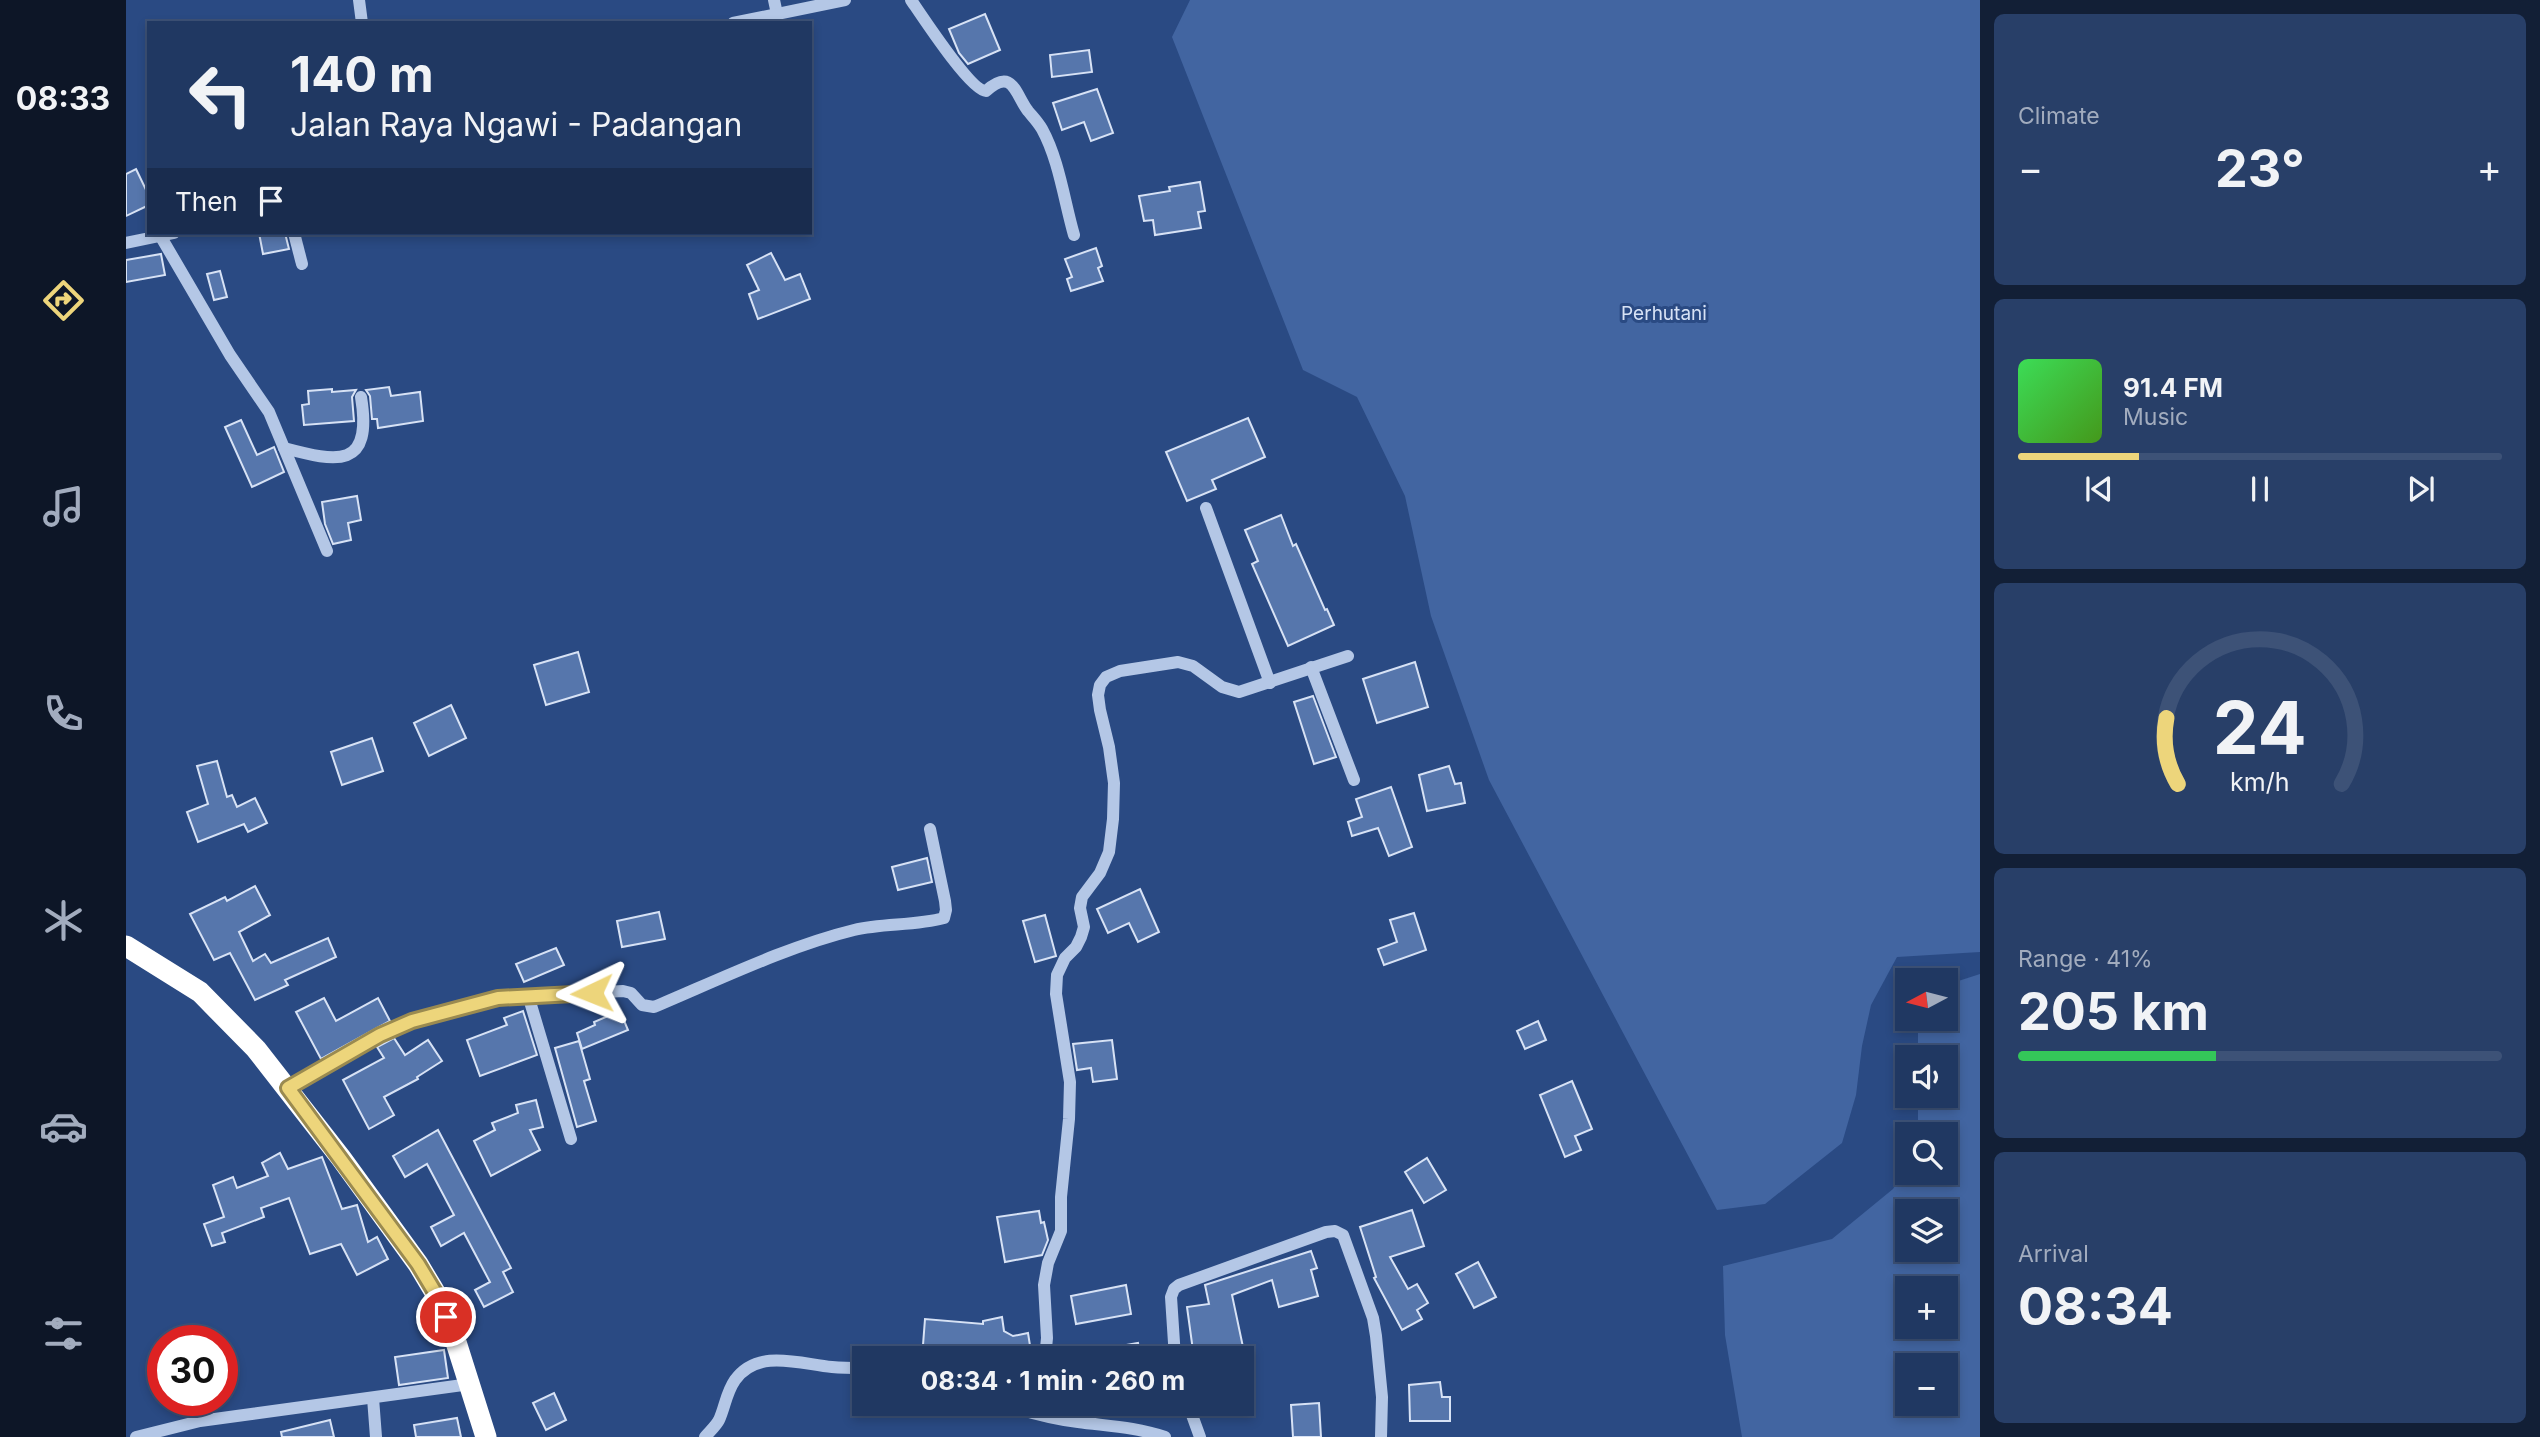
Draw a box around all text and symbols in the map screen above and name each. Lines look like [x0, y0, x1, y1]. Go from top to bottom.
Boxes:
text: 140 m [290, 45, 434, 104]
icon: left [175, 49, 266, 140]
text: 08:33 [16, 79, 110, 118]
text: Climate [2018, 102, 2100, 130]
text: Jalan Raya Ngawi - Padangan [290, 105, 742, 144]
text: 23° [2215, 137, 2305, 200]
text: − [2018, 145, 2043, 191]
text: + [2477, 145, 2502, 191]
icon: arrive [252, 182, 290, 220]
text: Then [175, 186, 238, 217]
icon: directions [39, 276, 88, 325]
park label: Perhutani [1621, 302, 1707, 325]
text: 91.4 FM [2123, 372, 2223, 403]
text: Music [2123, 403, 2188, 431]
icon: previous [2080, 470, 2118, 508]
icon: pause [2241, 470, 2279, 508]
icon: next [2402, 470, 2440, 508]
icon: music [39, 482, 88, 531]
text: 24 [2213, 684, 2307, 773]
icon: phone [39, 689, 88, 738]
text: km/h [2230, 767, 2290, 797]
icon: climate [39, 896, 88, 945]
text: Range · 41% [2018, 945, 2153, 973]
position arrow [555, 956, 629, 1030]
north arrow [1895, 968, 1958, 1031]
map controls [1895, 968, 1958, 1416]
text: 205 km [2018, 980, 2209, 1043]
button: sound [1895, 1045, 1958, 1108]
icon: car [39, 1102, 88, 1151]
button: search [1895, 1122, 1958, 1185]
button: layers [1895, 1199, 1958, 1262]
text: Arrival [2018, 1240, 2089, 1268]
text: 08:34 [2018, 1275, 2173, 1338]
button: + [1895, 1276, 1958, 1339]
pin [416, 1287, 476, 1347]
icon: arrive [427, 1298, 465, 1336]
icon: filters [39, 1309, 88, 1358]
speed limit sign: 30 [147, 1325, 238, 1416]
button: − [1895, 1353, 1958, 1416]
text: 08:34 · 1 min · 260 m [921, 1365, 1185, 1396]

